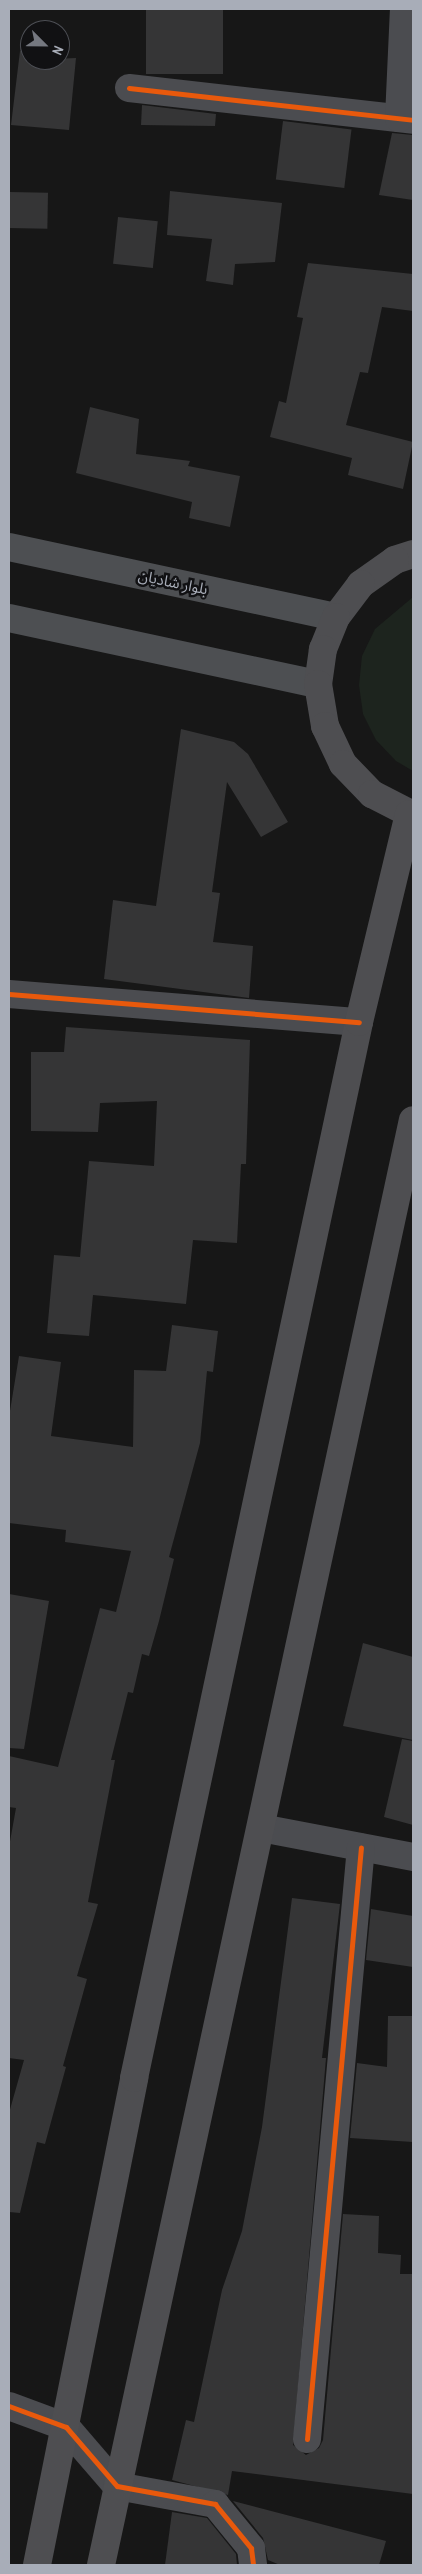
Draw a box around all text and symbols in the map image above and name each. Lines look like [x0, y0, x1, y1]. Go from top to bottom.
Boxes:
north arrow [20, 20, 70, 70]
text: N [48, 43, 68, 58]
street label: بلوار شادیان [137, 566, 209, 598]

